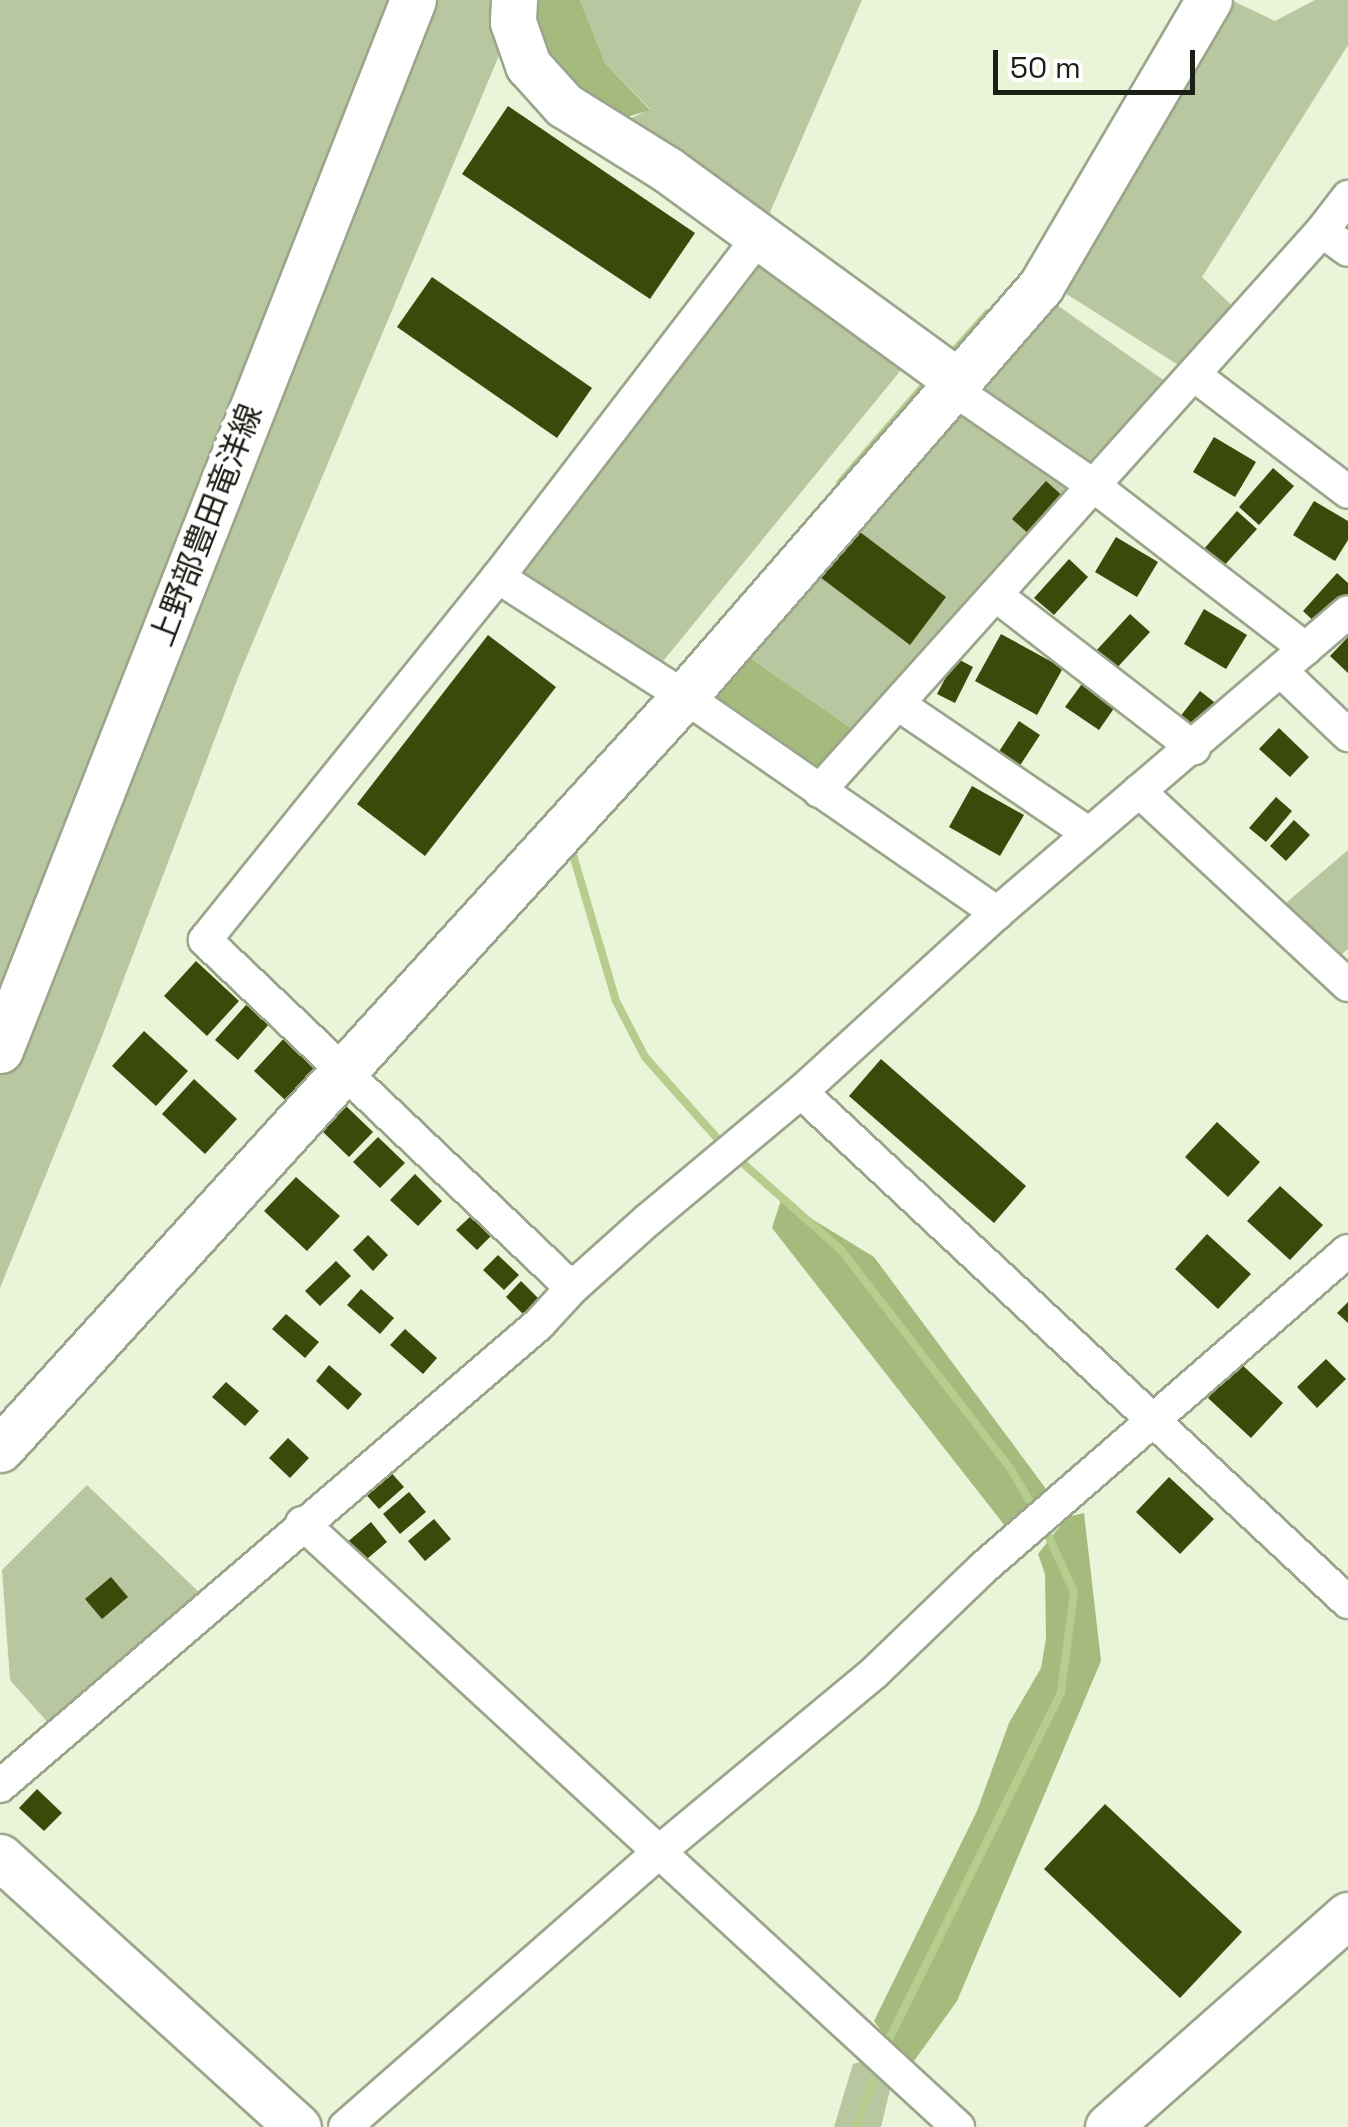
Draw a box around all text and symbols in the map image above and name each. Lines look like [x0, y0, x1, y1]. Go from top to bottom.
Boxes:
scale bar [998, 30, 1200, 92]
text: 50 m [1010, 48, 1081, 87]
street label: 上野部豊田竜洋線 [142, 399, 270, 651]

